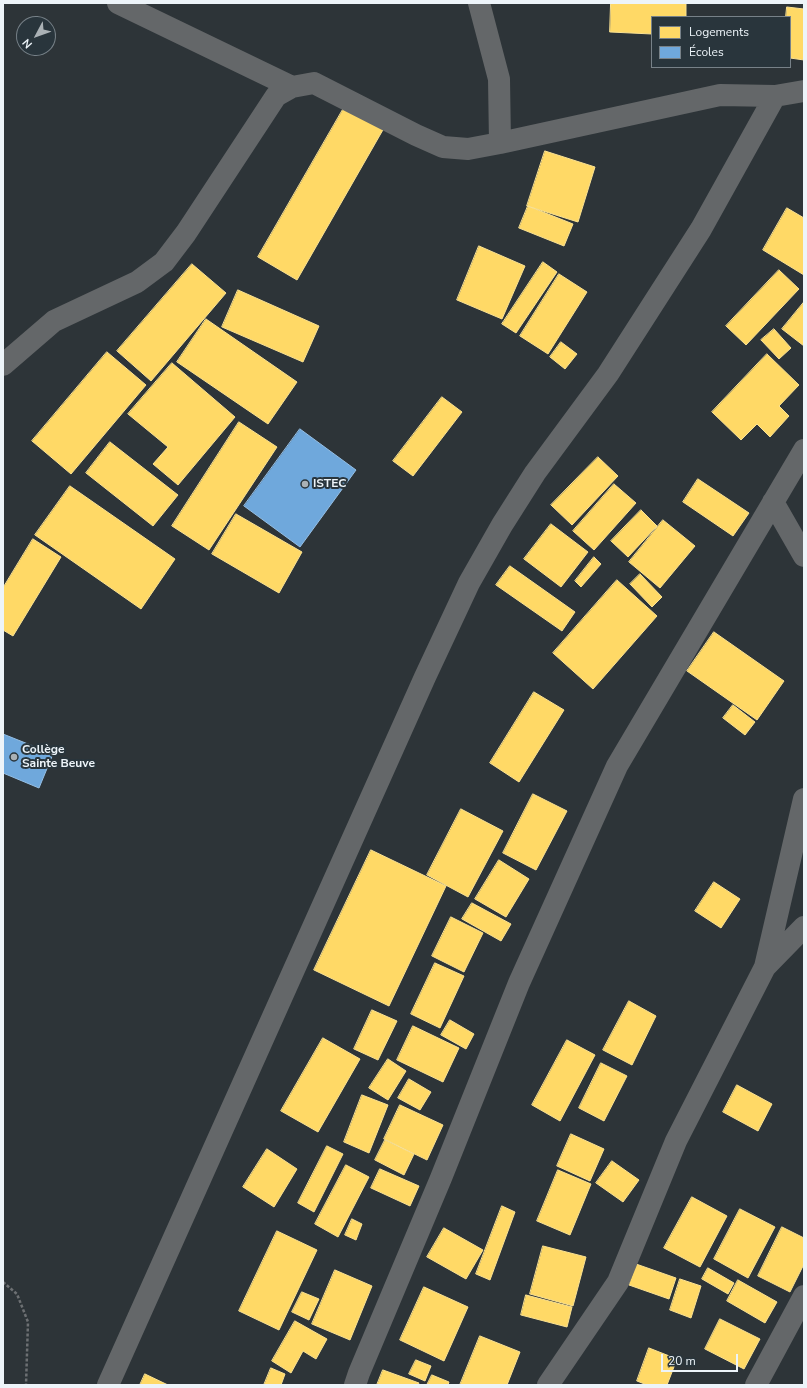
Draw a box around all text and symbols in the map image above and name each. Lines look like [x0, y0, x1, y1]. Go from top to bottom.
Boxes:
north arrow [16, 16, 56, 56]
legend [651, 16, 791, 68]
text: Logements [689, 24, 749, 40]
text: N [19, 36, 36, 52]
text: Écoles [689, 44, 724, 60]
place label: ISTEC [313, 477, 347, 491]
marker: ISTEC [300, 479, 310, 489]
place label: Collège Sainte Beuve [22, 743, 95, 771]
marker: Collège Sainte Beuve [9, 752, 19, 762]
scale bar [663, 1346, 740, 1372]
text: 20 m [668, 1353, 696, 1369]

